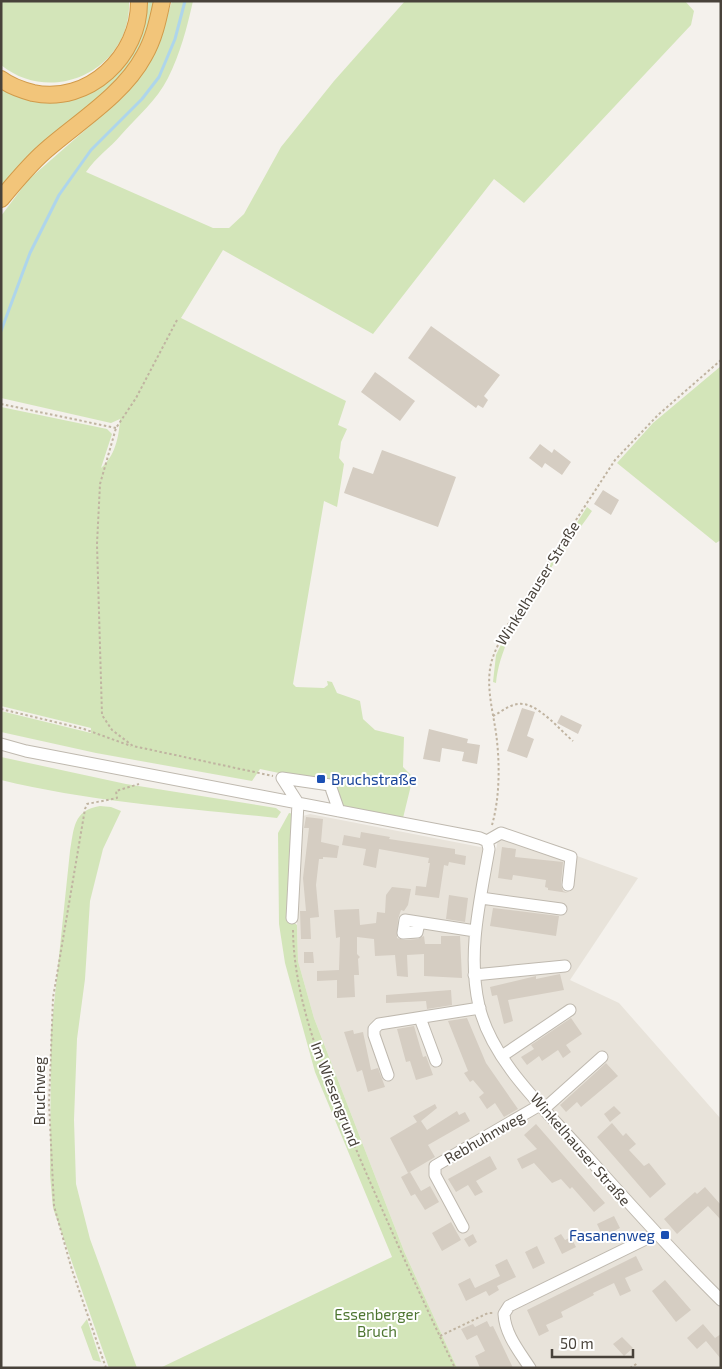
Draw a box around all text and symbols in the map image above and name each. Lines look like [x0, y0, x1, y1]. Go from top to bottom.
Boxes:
street label: Winkelhauser Straße [491, 517, 583, 649]
place label: Bruchstraße [331, 770, 417, 788]
marker: Bruchstraße [315, 773, 327, 785]
street label: Im Wiesengrund [308, 1039, 364, 1149]
street label: Bruchweg [30, 1056, 48, 1125]
street label: Winkelhauser Straße [527, 1089, 635, 1209]
street label: Rebhuhnweg [441, 1107, 528, 1167]
place label: Fasanenweg [569, 1226, 656, 1244]
marker: Fasanenweg [659, 1229, 671, 1241]
park label: Essenberger Bruch [334, 1305, 420, 1340]
scale bar [552, 1326, 633, 1358]
text: 50 m [560, 1334, 594, 1352]

